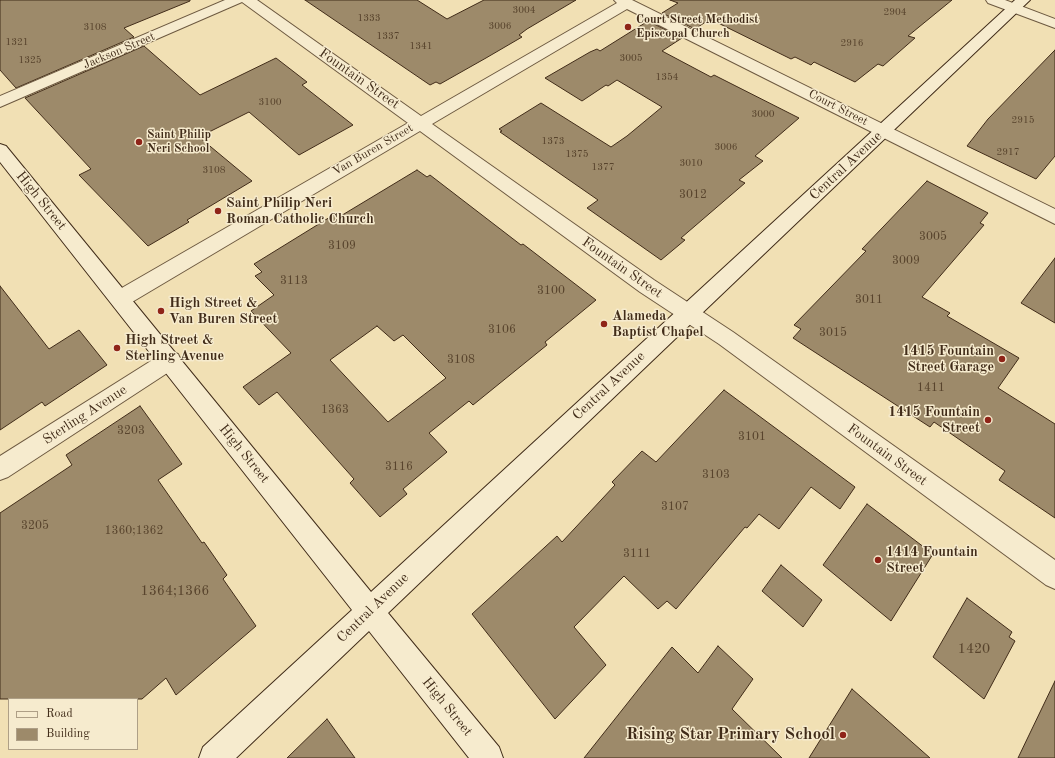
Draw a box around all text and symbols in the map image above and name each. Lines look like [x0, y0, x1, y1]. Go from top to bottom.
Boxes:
house number: 3004 [512, 4, 536, 16]
house number: 2904 [883, 6, 907, 18]
house number: 1333 [357, 12, 381, 24]
place label: Court Street Methodist Episcopal Church [636, 13, 759, 41]
house number: 3006 [488, 20, 512, 32]
house number: 3108 [83, 21, 107, 33]
marker: Court Street Methodist Episcopal Church [623, 22, 633, 32]
street label: Jackson Street [81, 29, 157, 73]
house number: 1337 [376, 30, 400, 42]
house number: 1321 [5, 36, 29, 48]
house number: 2916 [840, 37, 864, 49]
house number: 1341 [409, 40, 433, 52]
street label: Fountain Street [315, 45, 403, 113]
house number: 3005 [619, 52, 643, 64]
house number: 1325 [18, 54, 42, 66]
house number: 1354 [655, 71, 679, 83]
street label: Court Street [806, 87, 870, 129]
house number: 3100 [258, 96, 282, 108]
house number: 3000 [751, 108, 775, 120]
house number: 2915 [1011, 114, 1035, 126]
street label: Van Buren Street [330, 121, 416, 179]
place label: Saint Philip Neri School [147, 128, 211, 156]
street label: Central Avenue [806, 128, 886, 204]
house number: 1373 [541, 135, 565, 147]
marker: Saint Philip Neri School [134, 137, 144, 147]
house number: 3006 [714, 141, 738, 153]
house number: 2917 [996, 146, 1020, 158]
house number: 1375 [565, 148, 589, 160]
house number: 3010 [679, 157, 703, 169]
house number: 1377 [591, 161, 615, 173]
house number: 3108 [202, 164, 226, 176]
street label: High Street [12, 168, 70, 234]
house number: 3012 [679, 188, 707, 202]
place label: Saint Philip Neri Roman Catholic Church [226, 195, 374, 228]
marker: Saint Philip Neri Roman Catholic Church [213, 206, 223, 216]
house number: 3005 [919, 230, 947, 244]
street label: Fountain Street [578, 234, 666, 302]
house number: 3109 [328, 239, 356, 253]
house number: 3009 [892, 254, 920, 268]
house number: 3113 [280, 274, 308, 288]
house number: 3100 [537, 284, 565, 298]
house number: 3011 [855, 293, 883, 307]
place label: High Street & Van Buren Street [169, 295, 277, 328]
marker: High Street & Van Buren Street [156, 306, 166, 316]
place label: Alameda Baptist Chapel [612, 308, 704, 340]
marker: Alameda Baptist Chapel [599, 319, 609, 329]
house number: 3106 [488, 323, 516, 337]
house number: 3015 [819, 326, 847, 340]
place label: High Street & Sterling Avenue [125, 332, 224, 364]
marker: High Street & Sterling Avenue [112, 343, 122, 353]
place label: 1415 Fountain Street Garage [902, 343, 994, 376]
street label: Central Avenue [569, 348, 649, 424]
house number: 3108 [447, 353, 475, 367]
marker: 1415 Fountain Street Garage [997, 354, 1007, 364]
house number: 1411 [917, 381, 945, 395]
street label: Sterling Avenue [40, 382, 130, 448]
house number: 1363 [321, 403, 349, 417]
place label: 1415 Fountain Street [888, 404, 980, 436]
marker: 1415 Fountain Street [983, 415, 993, 425]
street label: Fountain Street [844, 420, 930, 490]
street label: High Street [215, 421, 273, 487]
house number: 3203 [117, 424, 145, 438]
house number: 3101 [738, 430, 766, 444]
house number: 3116 [385, 460, 413, 474]
house number: 3103 [702, 468, 730, 482]
house number: 3107 [661, 500, 689, 514]
house number: 3205 [21, 519, 49, 533]
house number: 1360;1362 [104, 524, 164, 538]
place label: 1414 Fountain Street [886, 544, 978, 576]
house number: 3111 [623, 547, 651, 561]
marker: 1414 Fountain Street [873, 555, 883, 565]
street label: Central Avenue [334, 570, 412, 646]
house number: 1364;1366 [141, 583, 209, 599]
house number: 1420 [958, 641, 990, 657]
street label: High Street [418, 674, 476, 740]
legend [8, 698, 138, 750]
text: Road [46, 708, 73, 720]
place label: Rising Star Primary School [626, 725, 835, 745]
text: Building [46, 728, 90, 740]
marker: Rising Star Primary School [838, 730, 848, 740]

